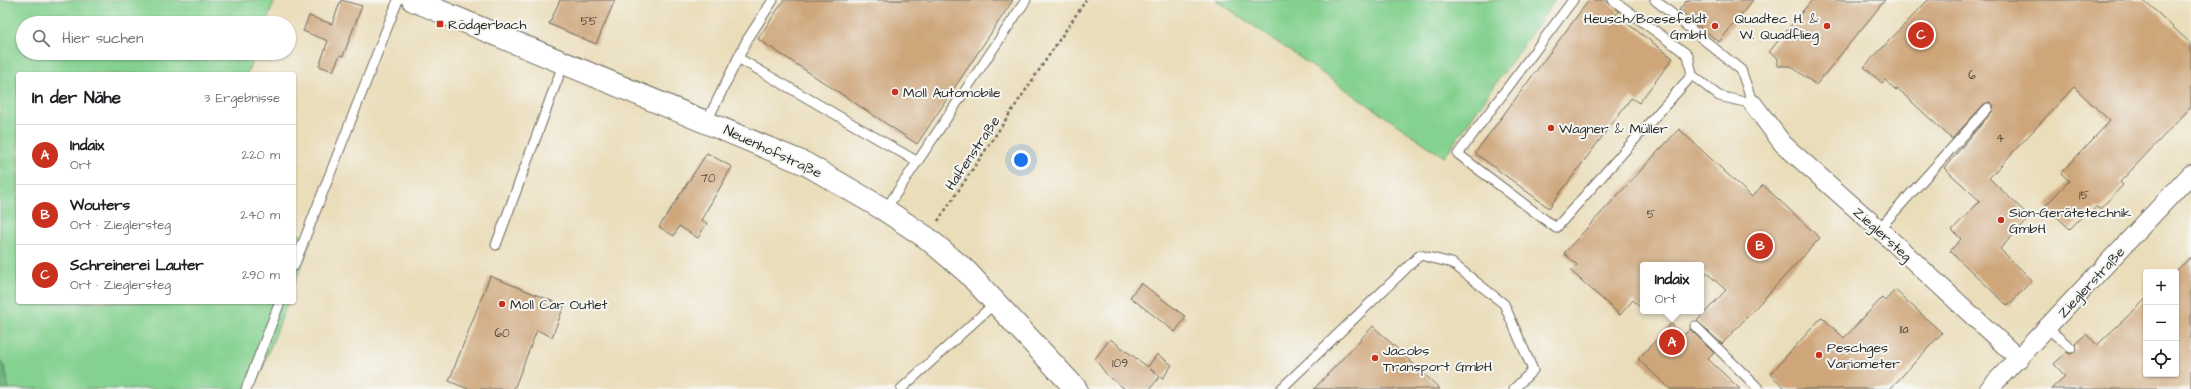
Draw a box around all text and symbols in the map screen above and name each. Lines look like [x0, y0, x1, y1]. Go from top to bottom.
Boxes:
place label: Heusch/Boesefeldt GmbH [1584, 9, 1708, 45]
place label: Quadtec H. & W. Quadflieg [1734, 9, 1820, 45]
house number: 55 [581, 13, 598, 30]
place label: Rödgerbach [448, 15, 526, 35]
search box [16, 16, 296, 60]
marker: Rödgerbach [435, 19, 445, 29]
pin: C [1908, 20, 1934, 50]
marker: Heusch/Boesefeldt GmbH [1710, 21, 1720, 31]
marker: Quadtec H. & W. Quadflieg [1822, 21, 1832, 31]
icon: search [30, 27, 52, 49]
text: Hier suchen [62, 28, 143, 49]
house number: 6 [1968, 67, 1976, 84]
place label: Moll Automobile [903, 83, 1001, 103]
text: In der Nähe [32, 86, 121, 110]
marker: Moll Automobile [890, 87, 900, 97]
text: 3 Ergebnisse [204, 89, 280, 107]
street label: Halfenstraße [941, 112, 1005, 195]
place label: Wagner & Müller [1559, 119, 1668, 139]
street label: Neuenhofstraße [720, 120, 825, 184]
marker: Wagner & Müller [1546, 123, 1556, 133]
house number: 4 [1996, 130, 2004, 147]
text: Indaix [70, 135, 104, 156]
text: A [41, 146, 49, 164]
text: 220 m [242, 146, 280, 164]
your location [1011, 150, 1031, 170]
text: Ort [70, 156, 91, 174]
house number: 70 [701, 170, 716, 187]
house number: 15 [2079, 187, 2090, 204]
text: Wouters [70, 195, 130, 216]
street label: Zieglersteg [1849, 203, 1916, 267]
place label: Sion-Gerätetechnik GmbH [2009, 203, 2132, 239]
text: B [40, 206, 50, 224]
text: 240 m [240, 206, 280, 224]
house number: 5 [1647, 206, 1656, 223]
marker: Sion-Gerätetechnik GmbH [1996, 215, 2006, 225]
text: Ort · Zieglersteg [70, 216, 171, 234]
pin: B [1747, 231, 1773, 261]
street label: Zieglerstraße [2054, 242, 2130, 323]
text: Schreinerei Lauter [70, 255, 204, 276]
popup [1640, 262, 1704, 314]
text: C [40, 266, 50, 284]
text: 290 m [242, 266, 280, 284]
text: Indaix [1655, 269, 1689, 290]
map controls [2143, 269, 2179, 377]
button: + [2143, 269, 2179, 305]
text: Ort · Zieglersteg [70, 276, 171, 294]
text: Ort [1655, 290, 1676, 308]
place label: Moll Car Outlet [510, 295, 608, 315]
marker: Moll Car Outlet [497, 299, 507, 309]
button: − [2143, 305, 2179, 341]
house number: 11a [1899, 321, 1909, 338]
house number: 60 [494, 325, 510, 342]
pin: A [1659, 327, 1685, 357]
place label: Peschges Variometer [1827, 338, 1900, 374]
place label: Jacobs Transport GmbH [1383, 341, 1493, 377]
button: locate [2143, 341, 2179, 377]
marker: Peschges Variometer [1814, 350, 1824, 360]
marker: Jacobs Transport GmbH [1370, 353, 1380, 363]
house number: 109 [1112, 355, 1128, 372]

